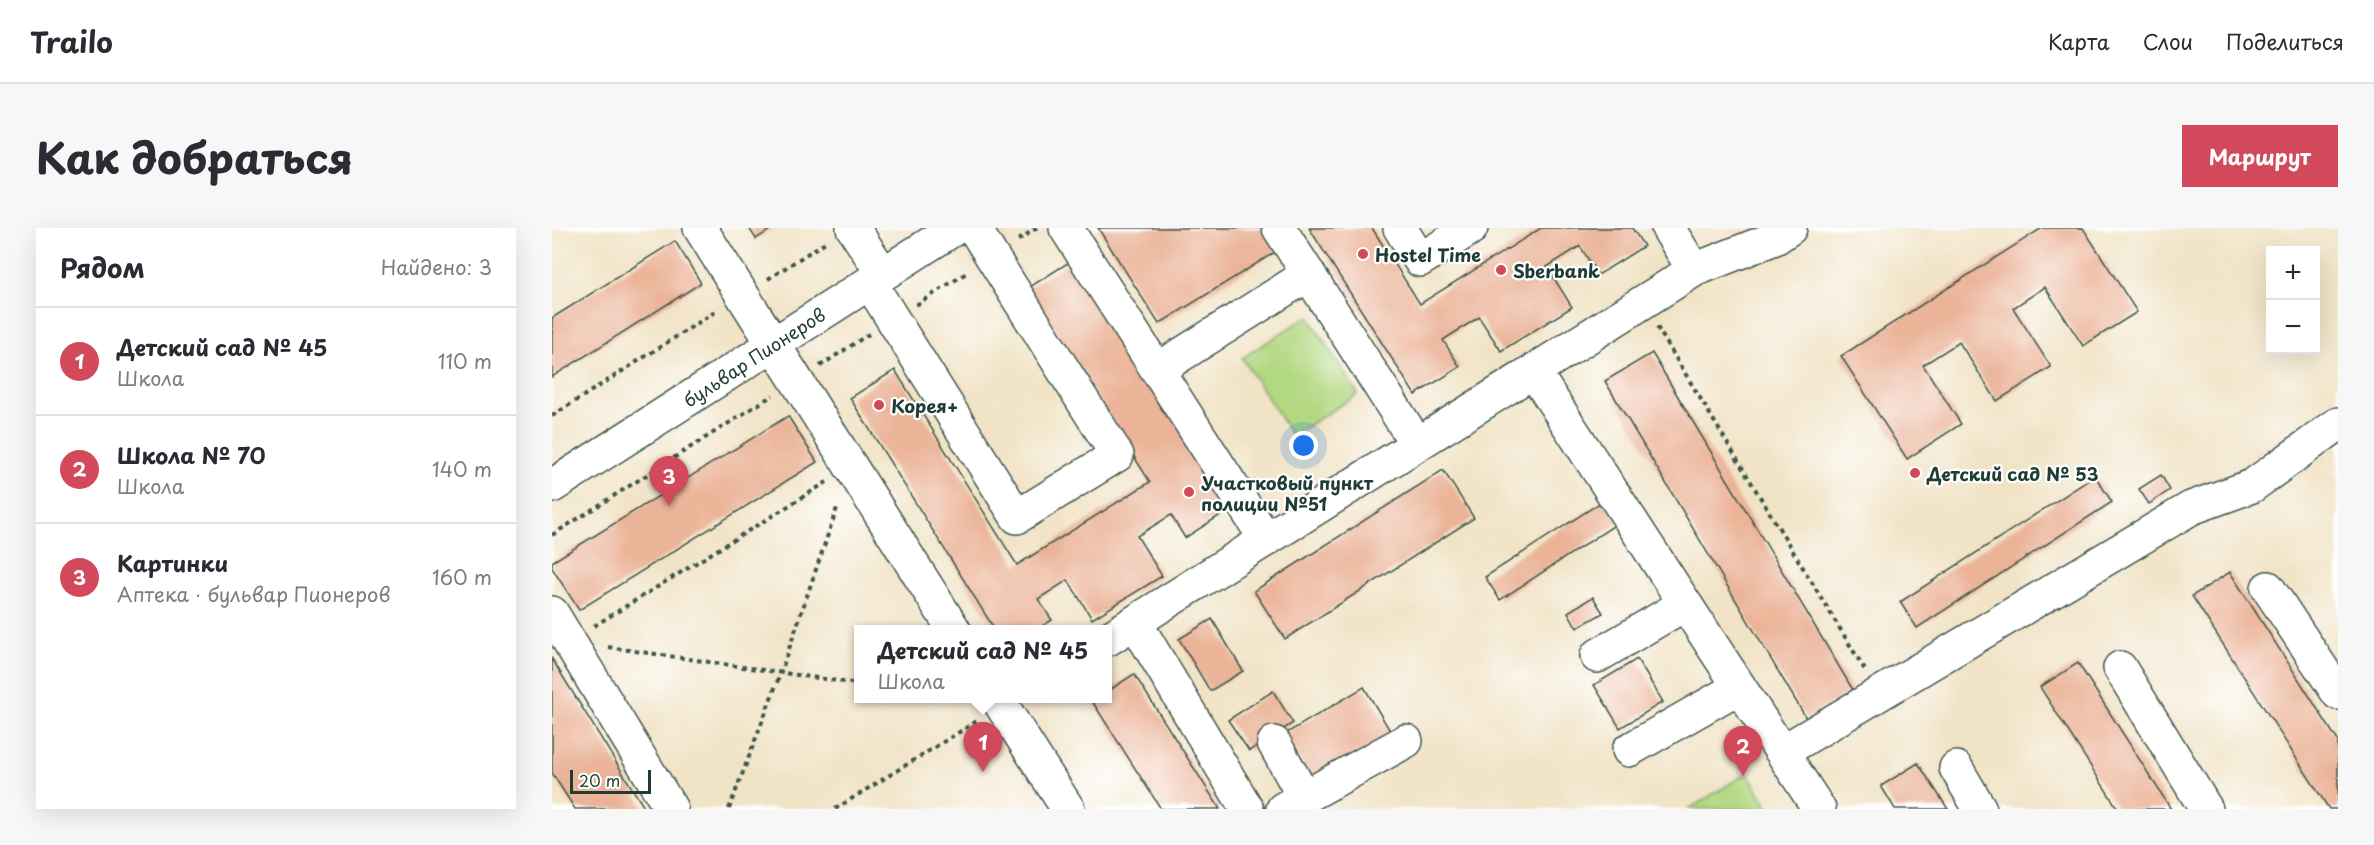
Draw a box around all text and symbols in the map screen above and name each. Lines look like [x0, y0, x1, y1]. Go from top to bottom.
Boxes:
text: Trailo [30, 20, 113, 63]
text: Карта [2048, 25, 2110, 57]
text: Слои [2143, 25, 2193, 57]
text: Поделиться [2226, 25, 2344, 57]
text: Как добраться [36, 125, 353, 188]
button: Маршрут [2182, 125, 2338, 187]
place label: Hostel Time [1375, 241, 1481, 268]
map controls [2266, 246, 2320, 354]
button: + [2266, 246, 2320, 300]
marker: Hostel Time [1356, 247, 1370, 261]
text: Рядом [60, 248, 145, 287]
text: Найдено: 3 [381, 252, 492, 282]
place label: Sberbank [1513, 257, 1600, 284]
marker: Sberbank [1494, 263, 1508, 277]
button: − [2266, 300, 2320, 354]
street label: бульвар Пионеров [678, 301, 830, 413]
text: Детский сад № 45 [117, 330, 328, 363]
text: 1 [75, 346, 84, 376]
text: 110 m [438, 346, 492, 376]
text: Школа [117, 363, 184, 393]
place label: Корея+ [891, 392, 958, 419]
marker: Корея+ [872, 398, 886, 412]
your location [1289, 431, 1318, 460]
text: Школа № 70 [117, 438, 266, 471]
text: 2 [72, 454, 87, 484]
text: 140 m [432, 454, 492, 484]
pin: 3 [650, 456, 688, 506]
place label: Детский сад № 53 [1926, 460, 2099, 487]
marker: Детский сад № 53 [1908, 466, 1922, 480]
place label: Участковый пункт полиции №51 [1201, 469, 1374, 517]
text: Школа [117, 471, 184, 501]
marker: Участковый пункт полиции №51 [1182, 485, 1196, 499]
text: Картинки [117, 546, 228, 579]
text: 3 [73, 562, 86, 592]
text: 160 m [432, 562, 492, 592]
text: Аптека · бульвар Пионеров [117, 579, 390, 609]
popup [854, 625, 1112, 703]
text: Детский сад № 45 [878, 633, 1088, 666]
text: Школа [878, 666, 945, 696]
pin: 1 [964, 722, 1002, 772]
pin: 2 [1724, 726, 1762, 776]
scale bar [570, 767, 651, 794]
text: 20 m [579, 768, 620, 792]

